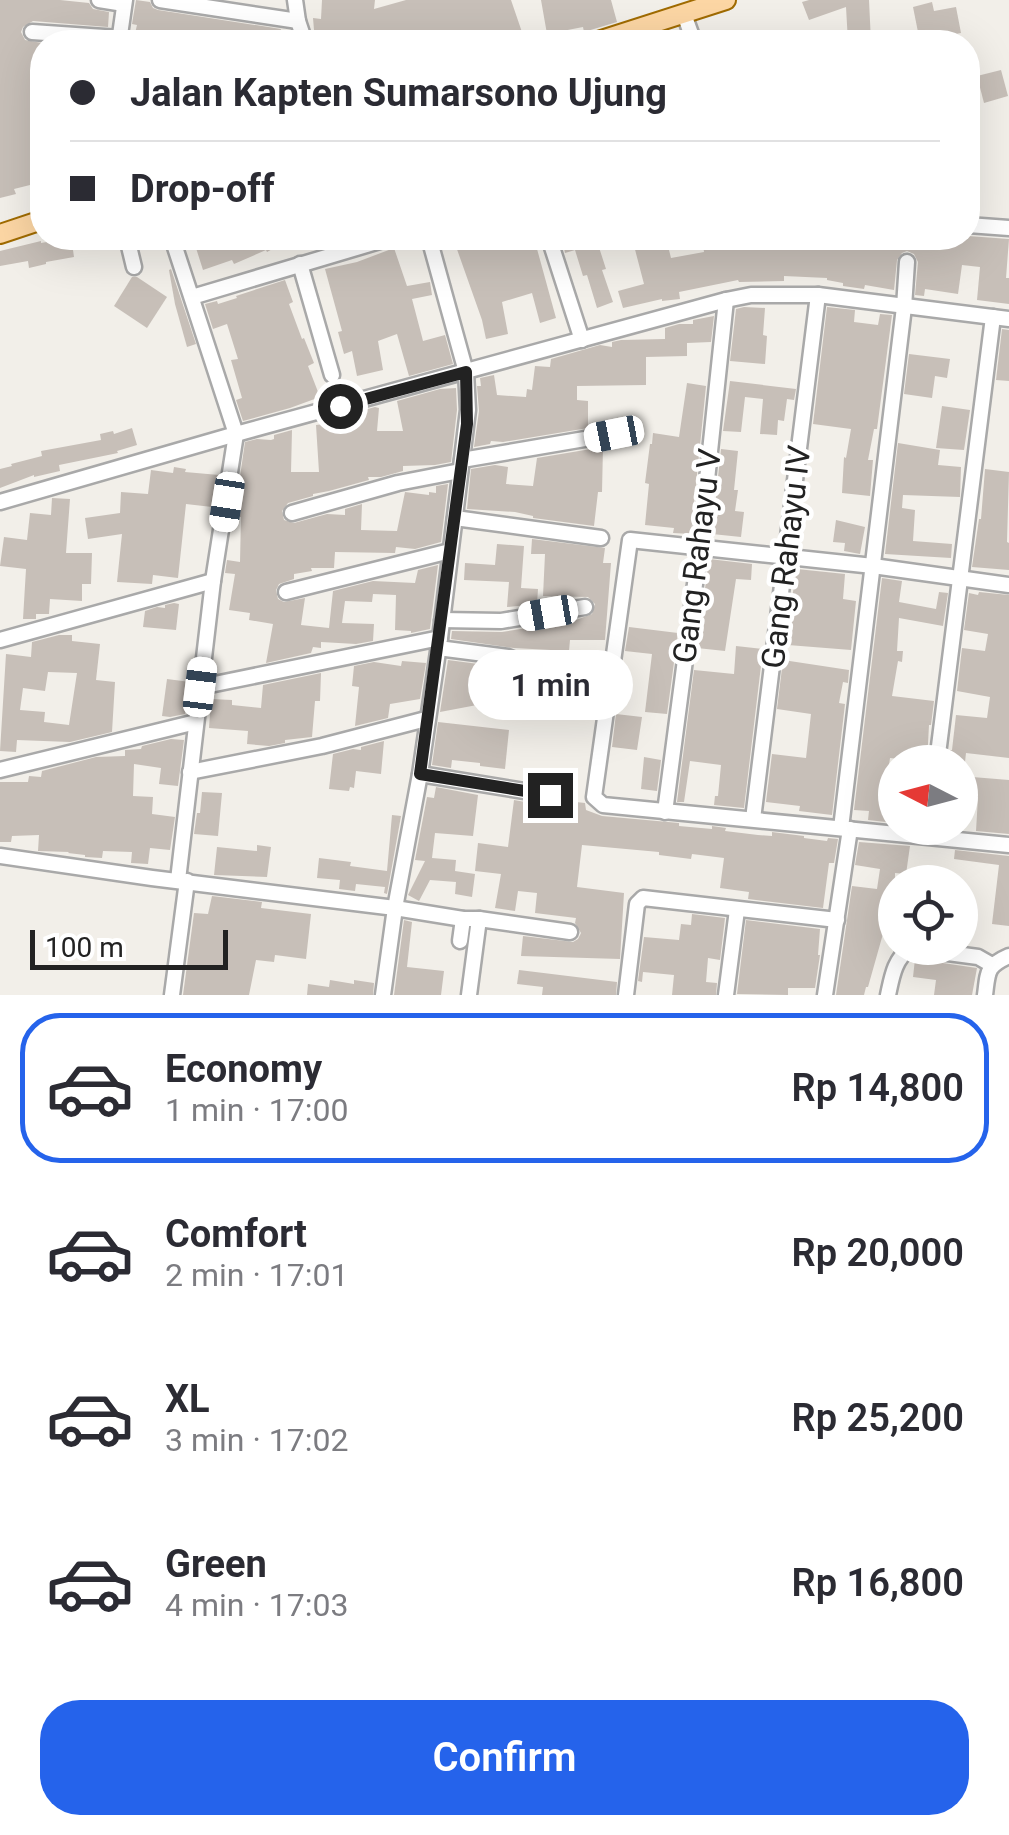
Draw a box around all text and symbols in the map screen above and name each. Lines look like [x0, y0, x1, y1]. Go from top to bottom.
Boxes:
text: Jalan Kapten Sumarsono Ujung [130, 71, 667, 115]
text: Drop-off [130, 167, 275, 211]
route start [318, 384, 363, 429]
car [582, 414, 646, 454]
street label: Gang Rahayu IV [753, 443, 819, 671]
street label: Gang Rahayu V [665, 447, 729, 665]
car [207, 470, 247, 534]
car [516, 593, 580, 633]
callout: 1 min [468, 650, 632, 720]
car [181, 655, 219, 719]
text: 1 min [510, 666, 591, 704]
north arrow [878, 745, 978, 845]
map controls [878, 745, 978, 965]
route end [528, 773, 573, 818]
button: locate [878, 865, 978, 965]
scale bar [30, 925, 228, 970]
text: 100 m [45, 931, 124, 964]
icon: car [45, 1043, 135, 1133]
text: Economy [165, 1047, 322, 1091]
text: Rp 14,800 [792, 1066, 964, 1110]
text: 1 min · 17:00 [165, 1091, 348, 1129]
icon: car [45, 1208, 135, 1298]
text: Comfort [165, 1212, 307, 1256]
text: Rp 20,000 [792, 1231, 964, 1275]
text: 2 min · 17:01 [165, 1256, 348, 1294]
icon: car [45, 1373, 135, 1463]
text: XL [165, 1377, 210, 1421]
text: Rp 25,200 [792, 1396, 964, 1440]
text: 3 min · 17:02 [165, 1421, 348, 1459]
icon: car [45, 1538, 135, 1628]
text: Green [165, 1542, 267, 1586]
text: Rp 16,800 [792, 1561, 964, 1605]
text: 4 min · 17:03 [165, 1586, 348, 1624]
button: Confirm [40, 1700, 969, 1815]

